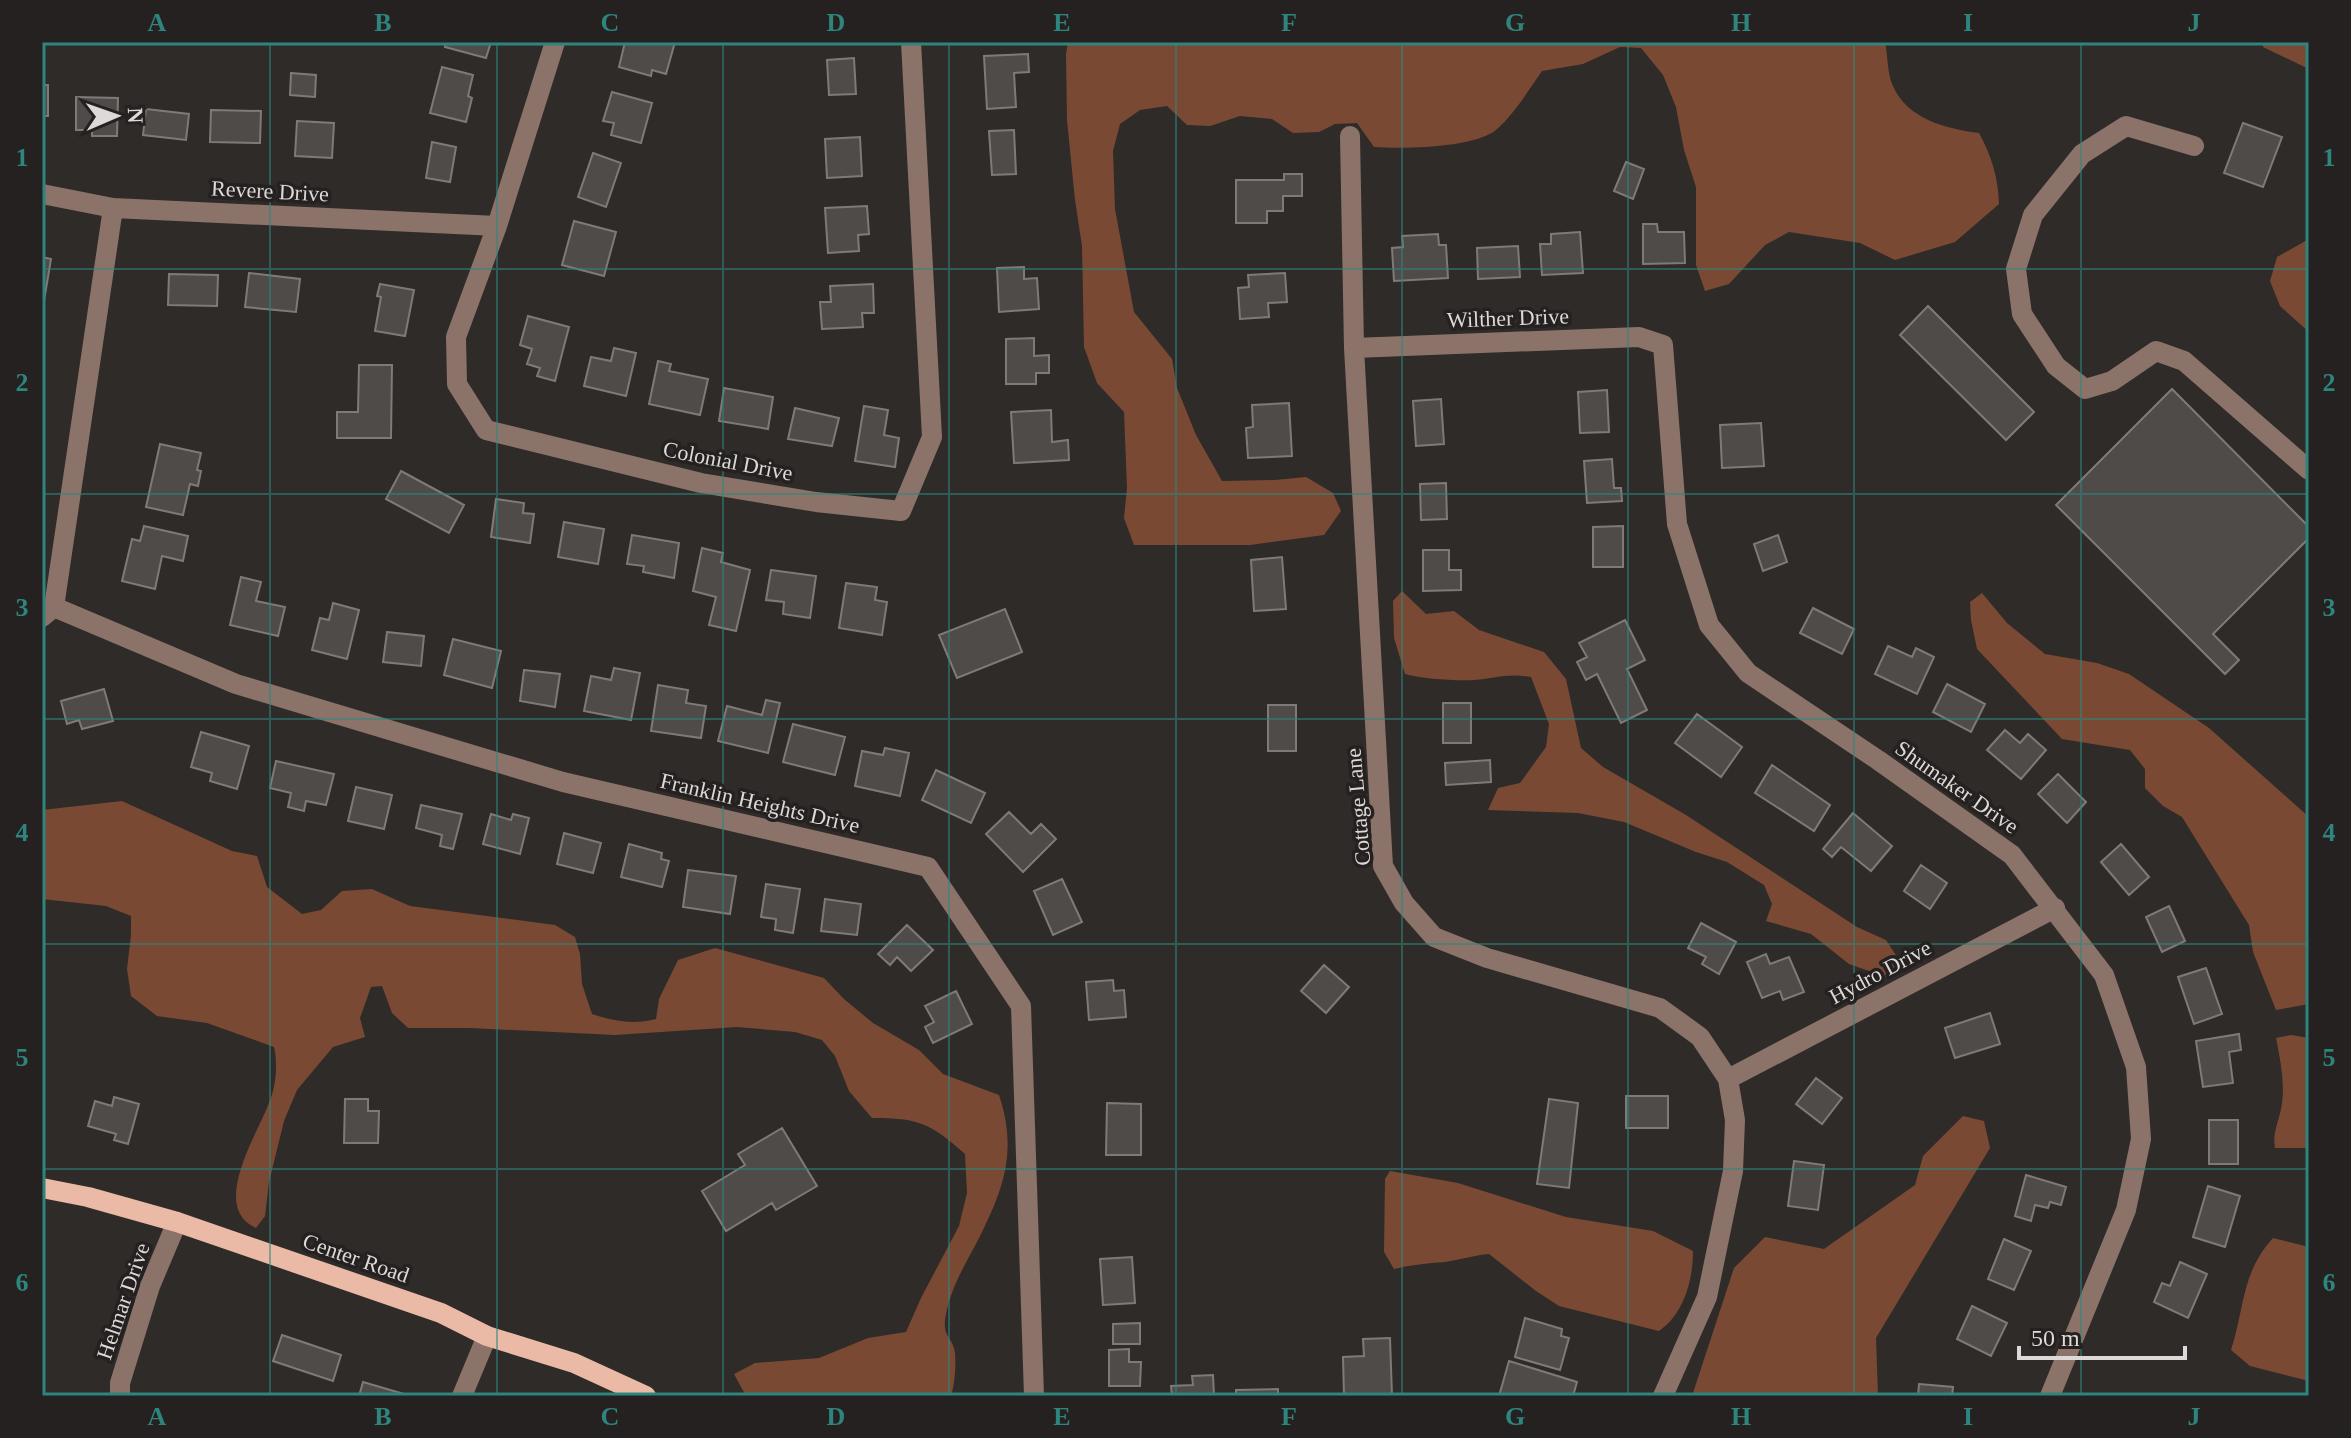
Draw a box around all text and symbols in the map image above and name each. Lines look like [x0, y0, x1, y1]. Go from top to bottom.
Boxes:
text: A [148, 8, 167, 37]
text: B [374, 8, 392, 37]
text: C [601, 8, 619, 37]
text: D [827, 8, 845, 37]
text: E [1053, 8, 1071, 37]
text: F [1281, 8, 1297, 37]
text: G [1505, 8, 1525, 37]
text: H [1731, 8, 1751, 37]
text: I [1963, 8, 1973, 37]
text: J [2188, 8, 2201, 37]
north arrow [76, 76, 156, 156]
text: N [123, 107, 148, 124]
text: 1 [16, 143, 29, 172]
text: 1 [2323, 143, 2336, 172]
street label: Revere Drive [210, 175, 330, 207]
street label: Wilther Drive [1447, 303, 1569, 333]
text: 2 [16, 368, 29, 397]
text: 2 [2323, 368, 2336, 397]
street label: Colonial Drive [661, 436, 795, 486]
text: 3 [16, 593, 29, 622]
text: 3 [2323, 593, 2336, 622]
street label: Shumaker Drive [1891, 735, 2023, 839]
street label: Cottage Lane [1340, 747, 1376, 867]
street label: Franklin Heights Drive [658, 768, 862, 838]
text: 4 [16, 818, 29, 847]
text: 4 [2323, 818, 2336, 847]
street label: Hydro Drive [1825, 935, 1935, 1009]
text: 5 [16, 1043, 29, 1072]
text: 5 [2323, 1043, 2336, 1072]
street label: Center Road [300, 1228, 412, 1288]
street label: Helmar Drive [91, 1239, 155, 1363]
text: 6 [16, 1268, 29, 1297]
text: 6 [2323, 1268, 2336, 1297]
scale bar [2019, 1310, 2185, 1360]
text: 50 m [2031, 1325, 2080, 1351]
text: A [148, 1402, 167, 1431]
text: B [374, 1402, 392, 1431]
text: C [601, 1402, 619, 1431]
text: D [827, 1402, 845, 1431]
text: E [1053, 1402, 1071, 1431]
text: F [1281, 1402, 1297, 1431]
text: G [1505, 1402, 1525, 1431]
text: H [1731, 1402, 1751, 1431]
text: I [1963, 1402, 1973, 1431]
text: J [2188, 1402, 2201, 1431]

